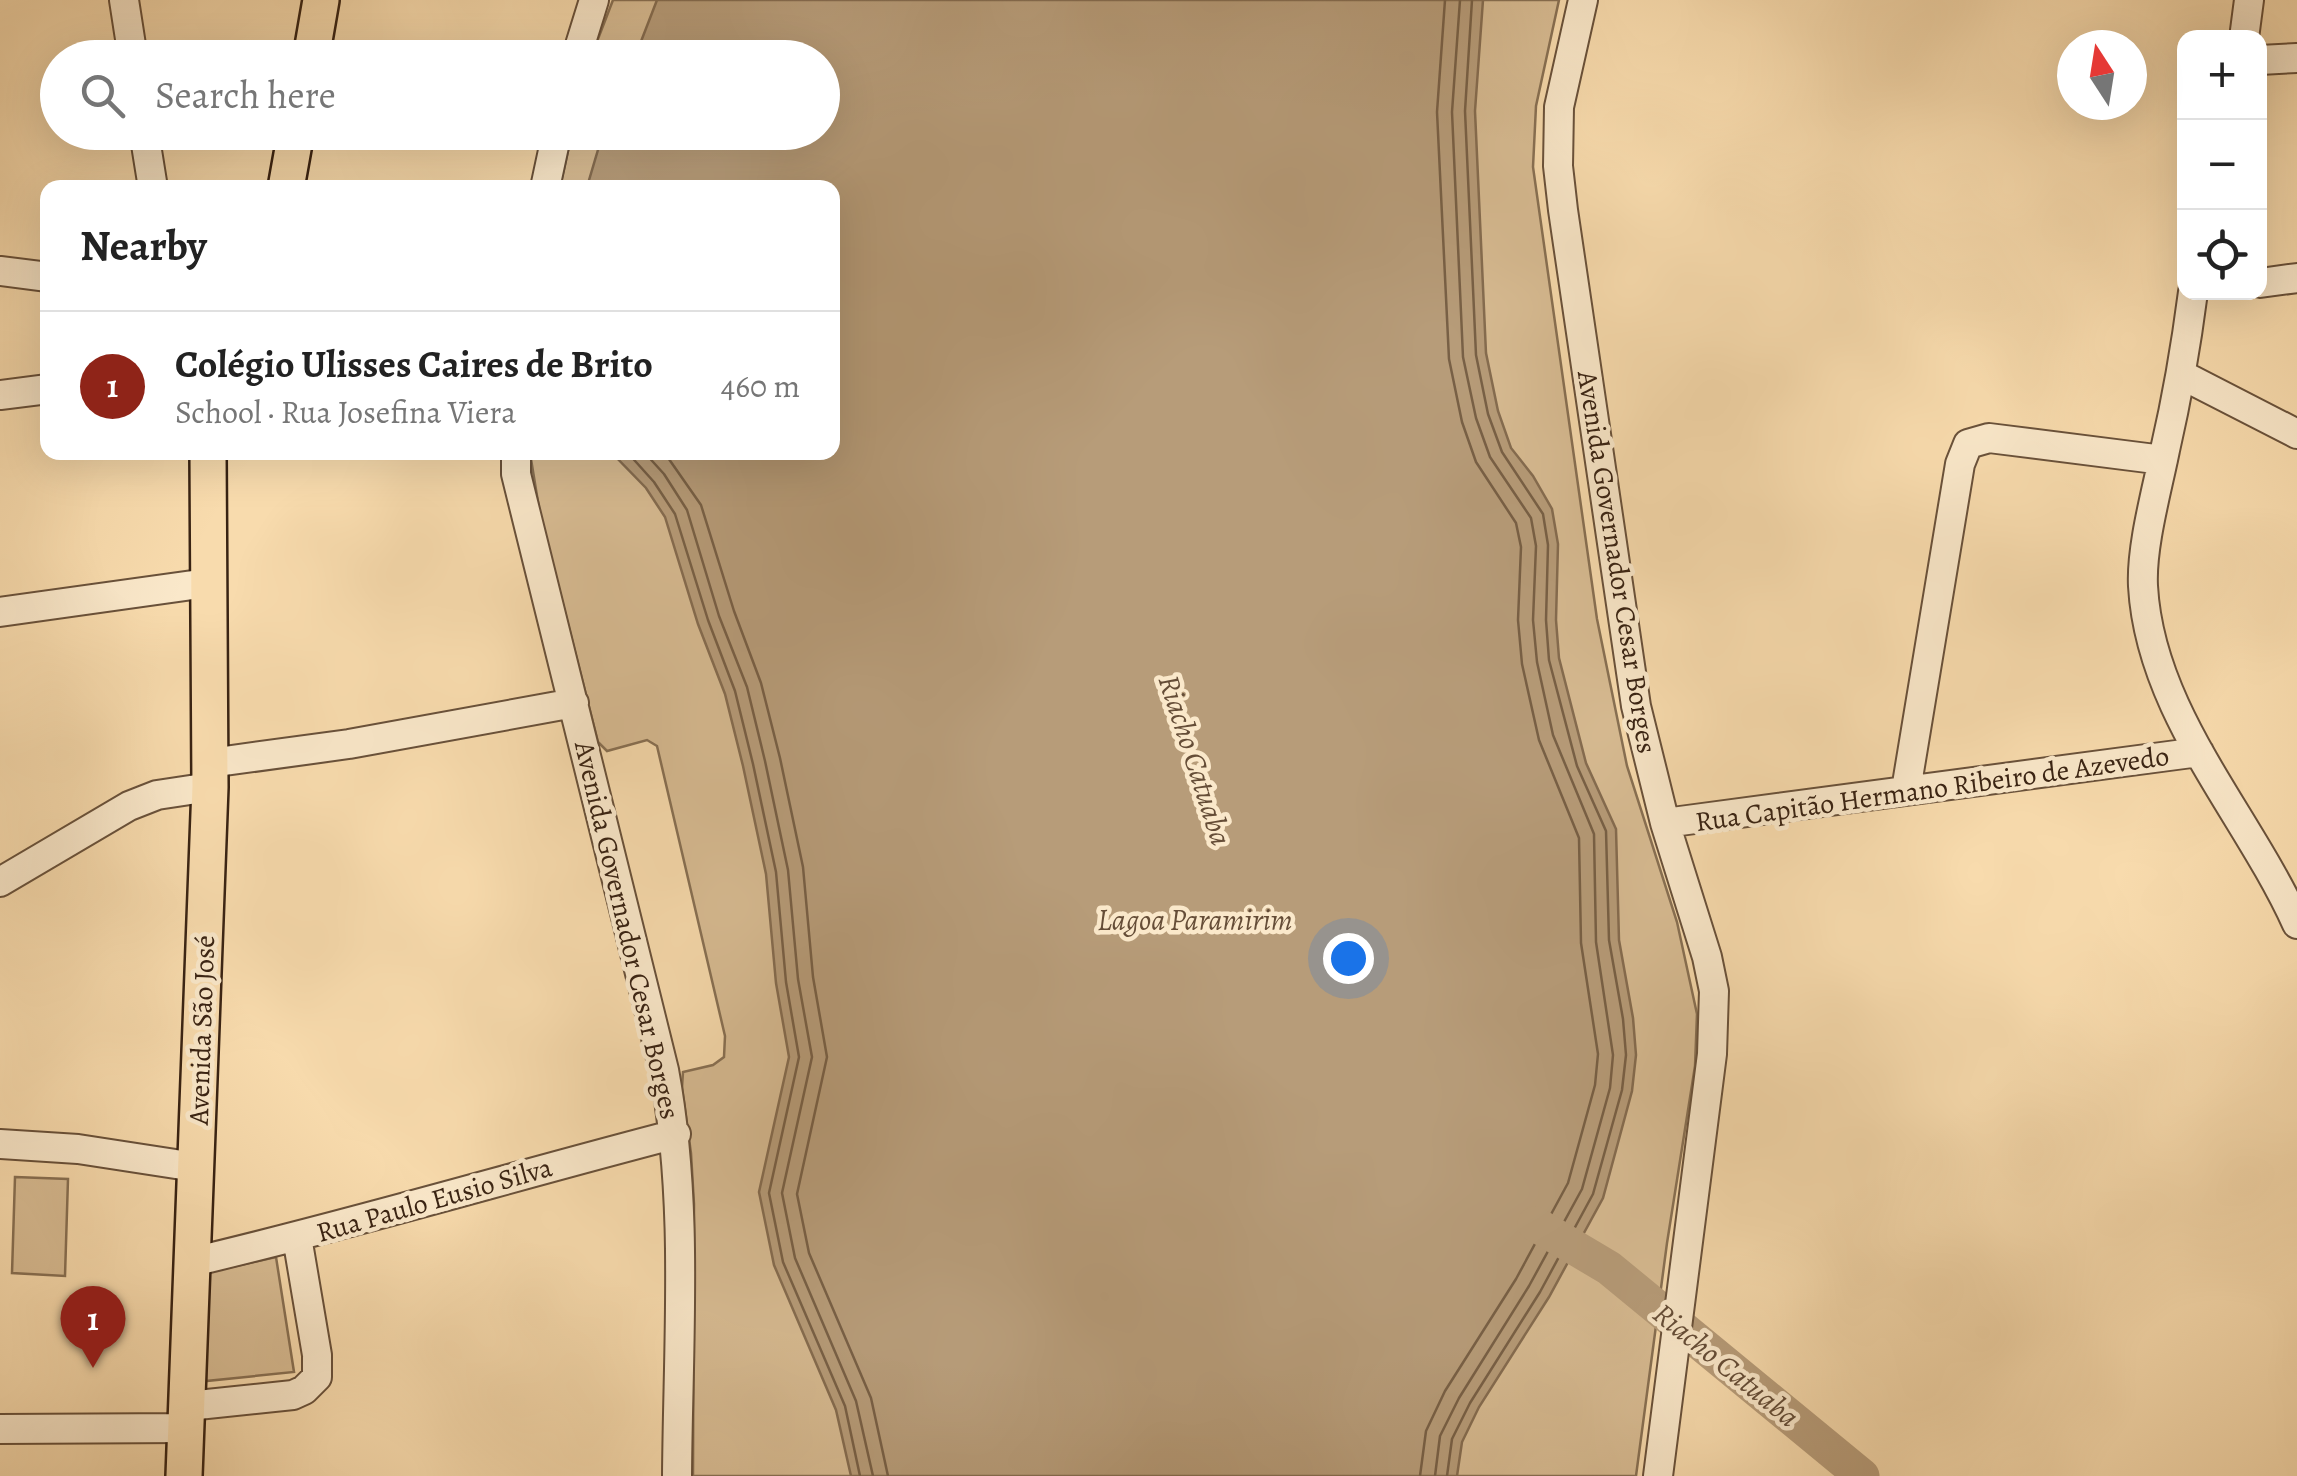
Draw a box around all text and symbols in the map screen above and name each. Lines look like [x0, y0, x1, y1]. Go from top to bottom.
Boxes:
north arrow [2057, 30, 2147, 120]
map controls [2177, 30, 2267, 300]
button: + [2177, 30, 2267, 120]
search box [40, 40, 840, 150]
icon: search [75, 68, 130, 123]
text: Search here [155, 69, 336, 121]
button: − [2177, 120, 2267, 210]
button: locate [2177, 210, 2267, 300]
text: Nearby [80, 217, 207, 274]
text: Colégio Ulisses Caires de Brito [175, 338, 653, 390]
text: 1 [107, 364, 118, 408]
text: 460 m [721, 364, 800, 408]
street label: Avenida Governador Cesar Borges [1568, 367, 1666, 756]
text: School · Rua Josefina Viera [175, 390, 516, 434]
water label: Riacho Catuaba [1149, 670, 1241, 851]
street label: Avenida Governador Cesar Borges [565, 737, 689, 1123]
street label: Rua Capitão Hermano Ribeiro de Azevedo [1693, 737, 2171, 841]
water label: Lagoa Paramirim [1097, 900, 1293, 940]
your location [1323, 933, 1374, 984]
street label: Avenida São José [180, 935, 224, 1127]
street label: Rua Paulo Eusio Silva [312, 1148, 557, 1252]
pin: 1 [61, 1286, 126, 1368]
water label: Riacho Catuaba [1645, 1294, 1807, 1436]

